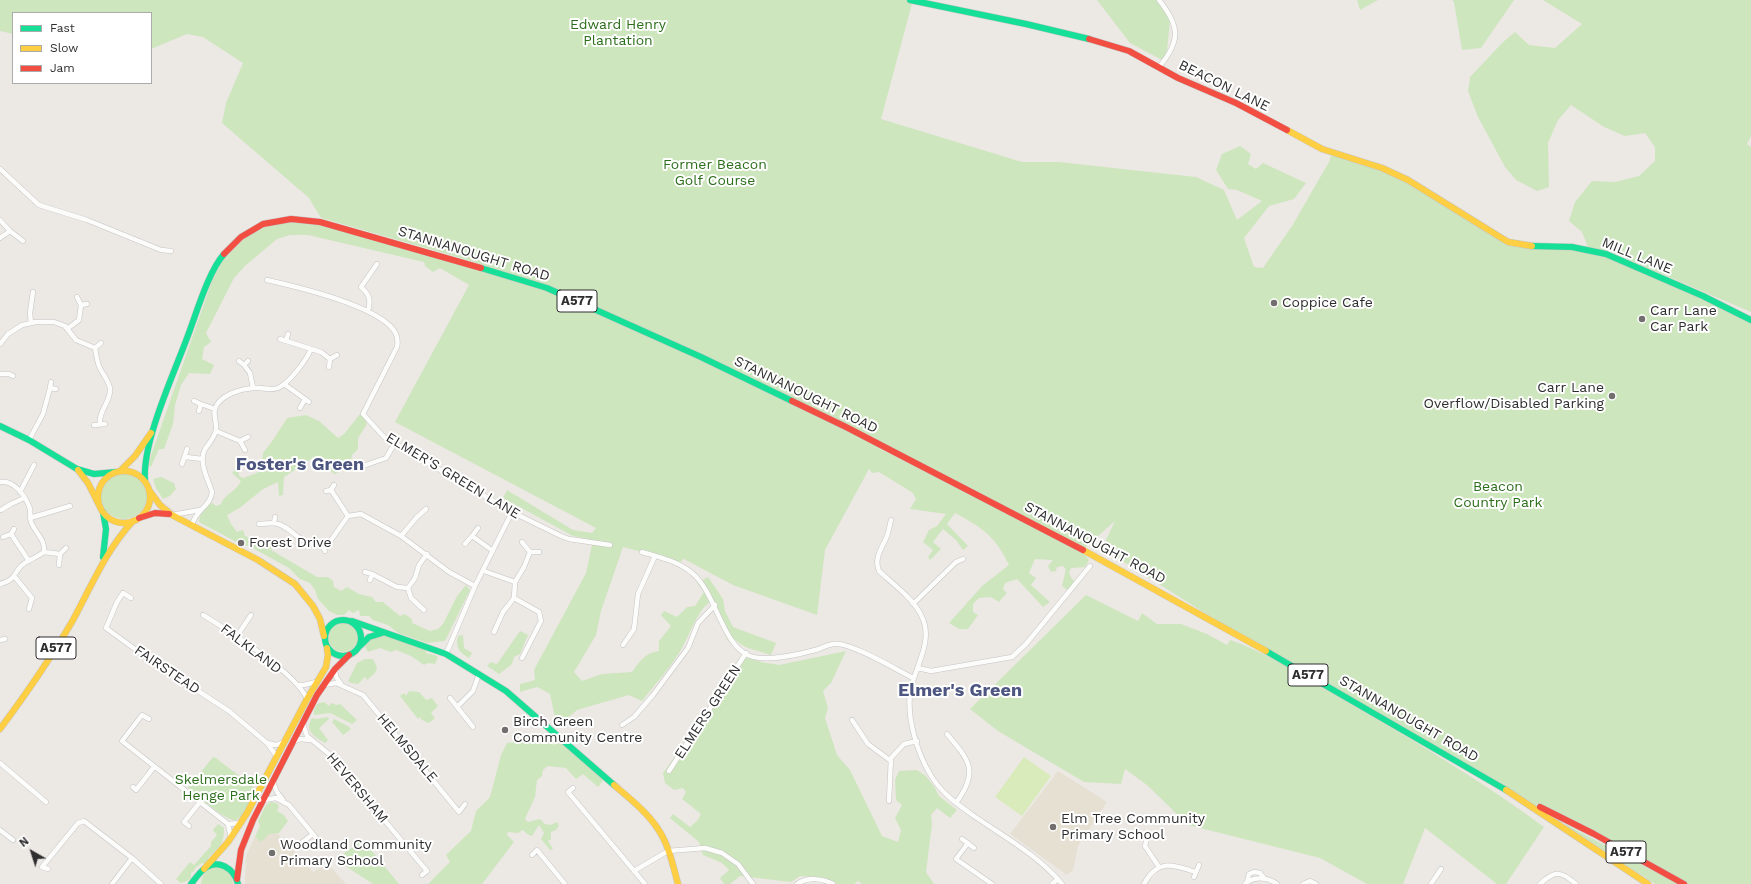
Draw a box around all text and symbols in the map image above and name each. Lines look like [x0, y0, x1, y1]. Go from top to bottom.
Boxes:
legend [12, 12, 152, 84]
park label: Edward Henry Plantation [570, 17, 666, 50]
text: Fast [50, 21, 75, 35]
text: Slow [50, 41, 78, 55]
street label: BEACON LANE [1176, 57, 1272, 115]
text: Jam [50, 61, 75, 75]
park label: Former Beacon Golf Course [663, 157, 767, 190]
street label: STANNANOUGHT ROAD [396, 223, 552, 285]
street label: MILL LANE [1599, 234, 1675, 278]
road number: A577 [557, 290, 597, 312]
place label: Coppice Cafe [1282, 295, 1373, 311]
marker: Coppice Cafe [1269, 298, 1279, 308]
place label: Carr Lane Car Park [1650, 303, 1717, 336]
marker: Carr Lane Car Park [1637, 314, 1647, 324]
street label: STANNANOUGHT ROAD [731, 353, 881, 437]
place label: Carr Lane Overflow/Disabled Parking [1423, 380, 1604, 412]
marker: Carr Lane Overflow/Disabled Parking [1607, 391, 1617, 401]
street label: ELMER'S GREEN LANE [383, 429, 523, 523]
district label: Foster's Green [236, 454, 364, 476]
park label: Beacon Country Park [1454, 479, 1542, 512]
street label: STANNANOUGHT ROAD [1021, 499, 1169, 587]
place label: Forest Drive [249, 535, 332, 551]
marker: Forest Drive [236, 538, 246, 548]
street label: FALKLAND [217, 621, 285, 677]
road number: A577 [36, 637, 76, 659]
street label: FAIRSTEAD [131, 642, 203, 698]
street label: ELMERS GREEN [671, 662, 745, 762]
road number: A577 [1288, 664, 1328, 686]
street label: STANNANOUGHT ROAD [1336, 672, 1482, 766]
district label: Elmer's Green [898, 680, 1022, 702]
street label: HELMSDALE [373, 710, 441, 786]
place label: Birch Green Community Centre [513, 714, 642, 746]
marker: Birch Green Community Centre [500, 725, 510, 735]
street label: HEVERSHAM [323, 749, 391, 827]
park label: Skelmersdale Henge Park [175, 772, 267, 804]
place label: Elm Tree Community Primary School [1061, 811, 1205, 844]
marker: Elm Tree Community Primary School [1048, 822, 1058, 832]
north arrow [12, 832, 52, 872]
text: N [17, 835, 31, 850]
place label: Woodland Community Primary School [280, 837, 432, 870]
road number: A577 [1606, 841, 1646, 863]
marker: Woodland Community Primary School [267, 848, 277, 858]

